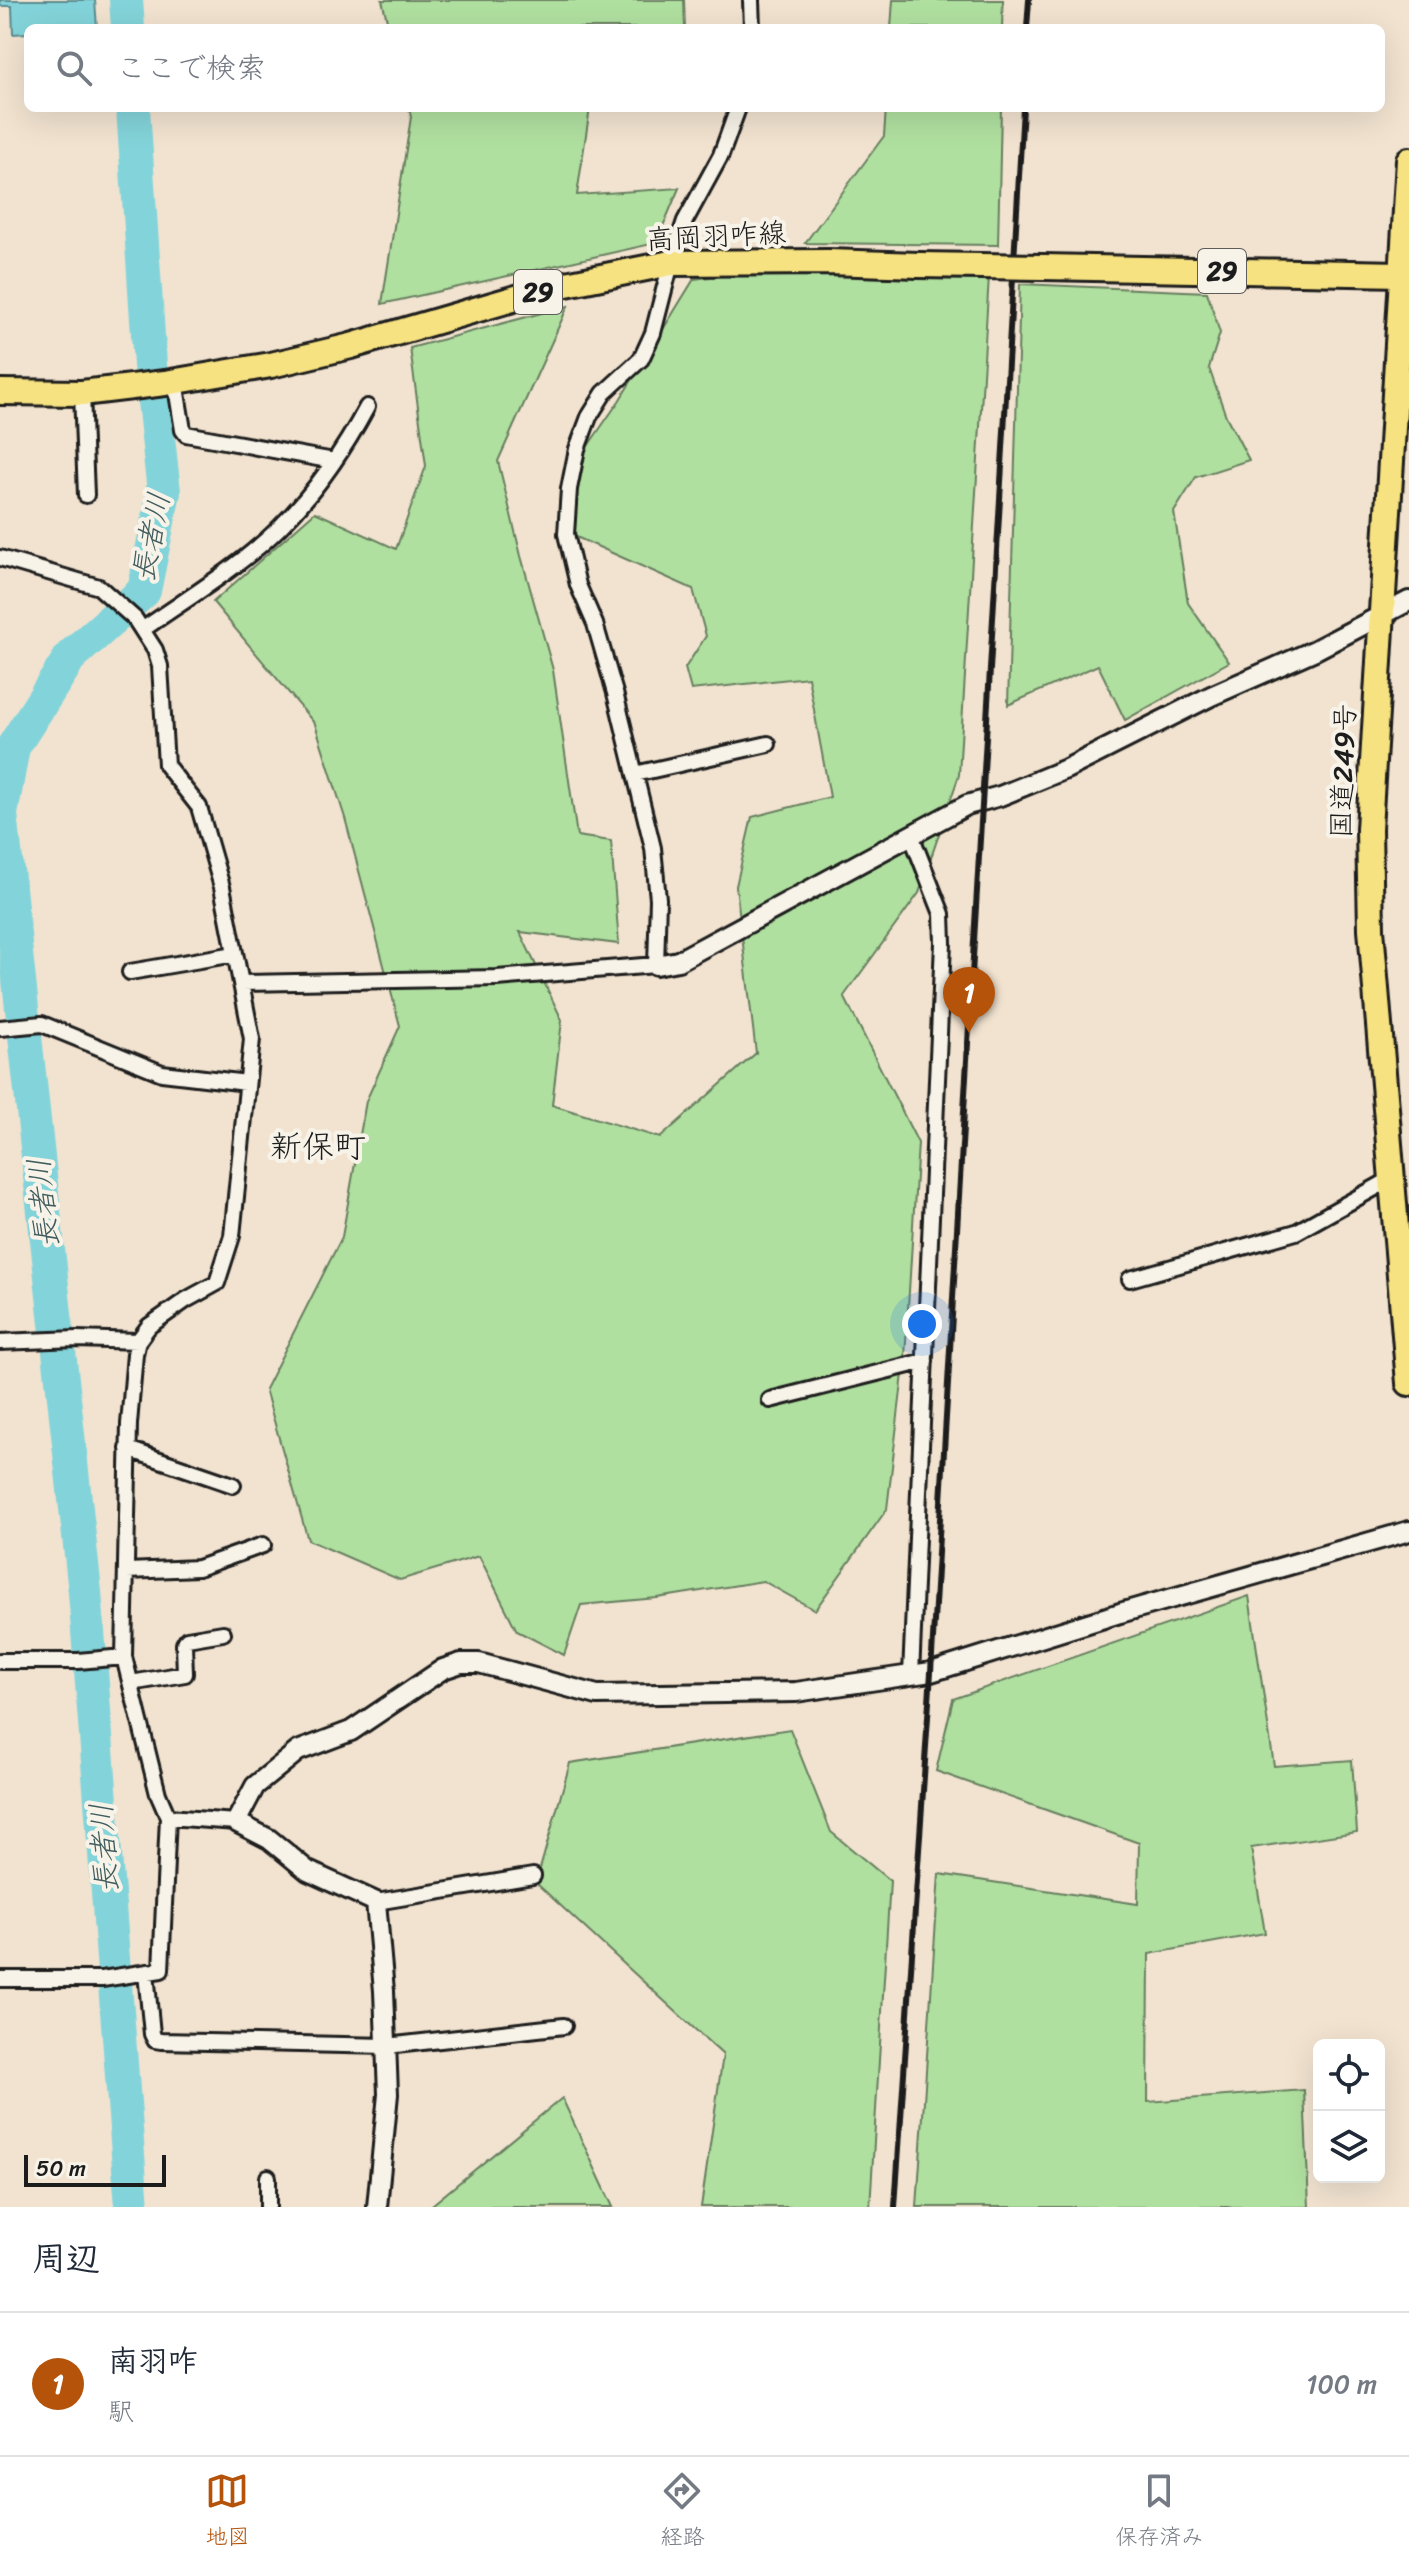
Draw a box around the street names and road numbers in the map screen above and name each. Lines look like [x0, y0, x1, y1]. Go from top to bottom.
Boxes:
street label: 高岡羽咋線 [645, 208, 787, 264]
road number: 29 [1198, 249, 1246, 293]
road number: 29 [514, 270, 562, 314]
street label: 国道249号 [1316, 703, 1370, 839]

